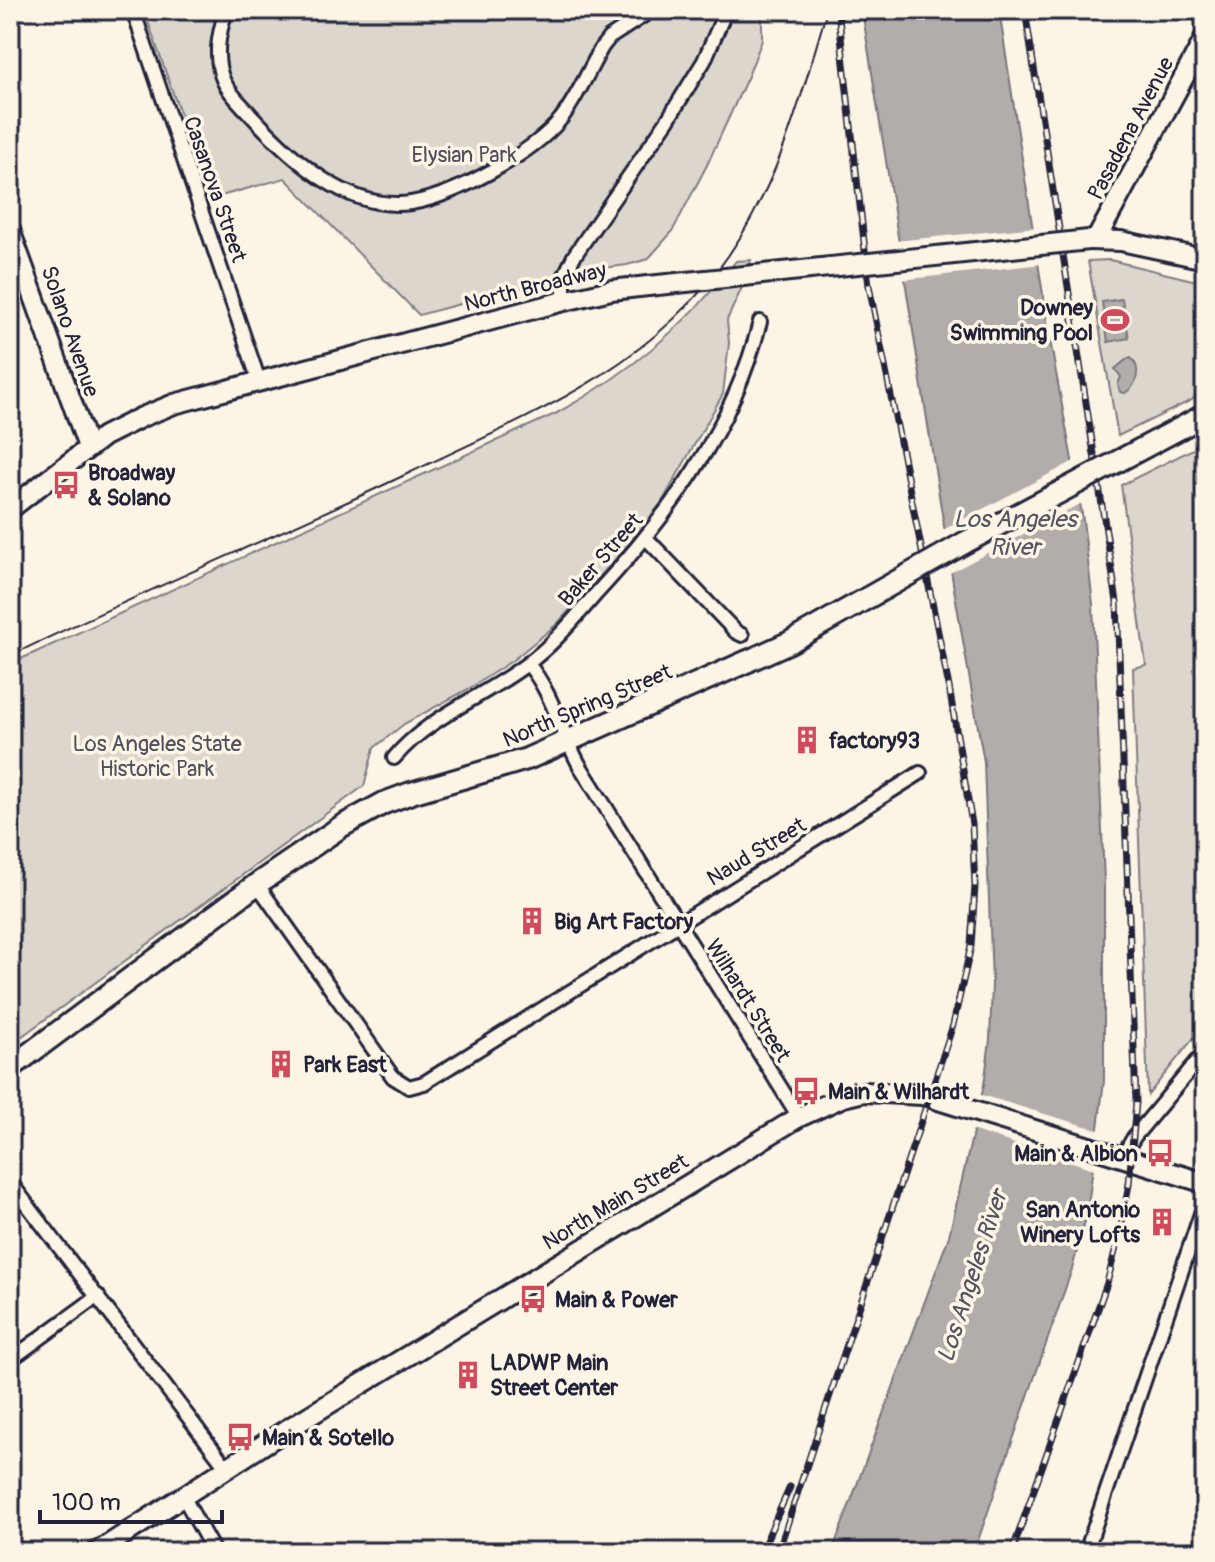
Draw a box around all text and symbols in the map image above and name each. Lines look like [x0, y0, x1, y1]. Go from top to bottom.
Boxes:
street label: Pasadena Avenue [1081, 52, 1180, 205]
street label: Casanova Street [177, 113, 253, 266]
park label: Elysian Park [411, 141, 517, 169]
street label: North Broadway [461, 256, 609, 318]
street label: Solano Avenue [35, 262, 106, 401]
place label: Downey Swimming Pool [950, 294, 1094, 347]
sports icon: Downey Swimming Pool [1100, 305, 1130, 335]
place label: Broadway & Solano [88, 459, 176, 512]
bus stop icon: Broadway & Solano [51, 470, 81, 500]
water label: Los Angeles River [953, 505, 1079, 562]
street label: Baker Street [552, 507, 649, 612]
street label: North Spring Street [499, 658, 676, 754]
building icon: factory93 [792, 725, 822, 755]
place label: factory93 [829, 727, 920, 755]
park label: Los Angeles State Historic Park [72, 730, 242, 783]
street label: Naud Street [702, 811, 811, 892]
building icon: Big Art Factory [517, 906, 547, 936]
place label: Big Art Factory [554, 908, 694, 936]
street label: Wilhardt Street [699, 934, 797, 1067]
building icon: Park East [266, 1049, 296, 1079]
place label: Park East [303, 1051, 388, 1079]
bus stop icon: Main & Wilhardt [791, 1076, 821, 1106]
place label: Main & Wilhardt [828, 1078, 970, 1106]
bus stop icon: Main & Albion [1145, 1138, 1175, 1168]
place label: Main & Albion [1014, 1140, 1138, 1168]
street label: North Main Street [538, 1147, 694, 1256]
water label: Los Angeles River [931, 1183, 1015, 1366]
place label: San Antonio Winery Lofts [1020, 1196, 1140, 1249]
building icon: San Antonio Winery Lofts [1147, 1207, 1177, 1237]
bus stop icon: Main & Power [518, 1284, 548, 1314]
place label: Main & Power [555, 1286, 679, 1314]
place label: LADWP Main Street Center [490, 1349, 619, 1402]
building icon: LADWP Main Street Center [453, 1360, 483, 1390]
bus stop icon: Main & Sotello [225, 1422, 255, 1452]
place label: Main & Sotello [262, 1424, 394, 1452]
scale bar [40, 1474, 222, 1524]
text: 100 m [52, 1488, 121, 1517]

